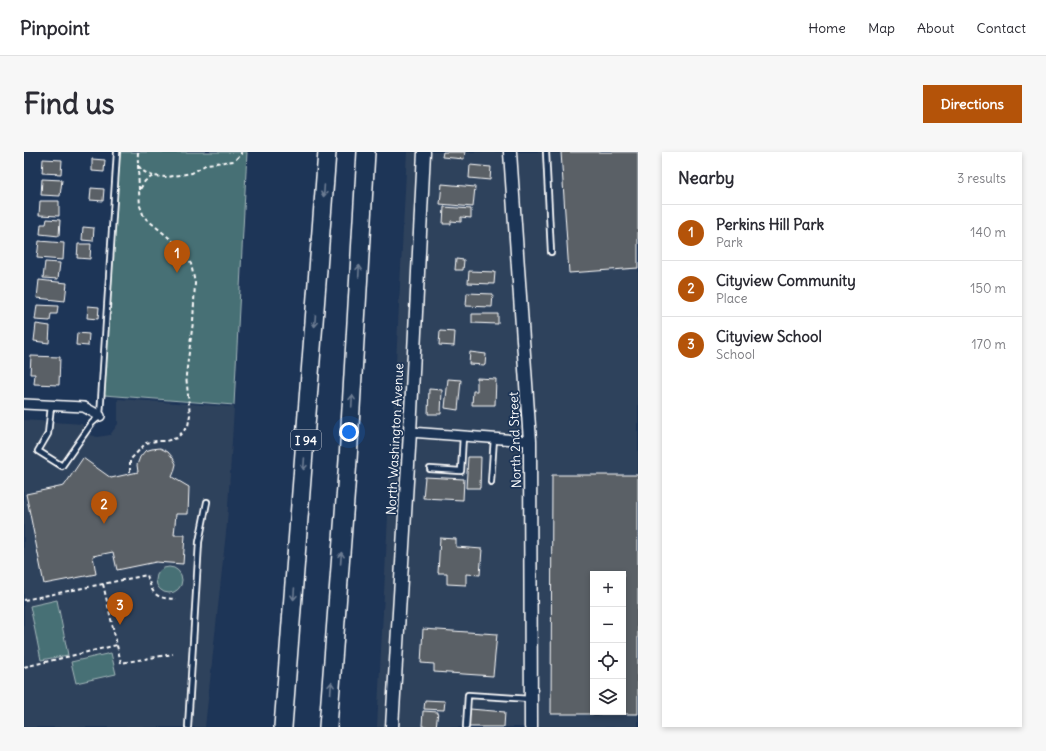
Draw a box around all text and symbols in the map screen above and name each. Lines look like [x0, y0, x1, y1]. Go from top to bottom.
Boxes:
text: Pinpoint [20, 16, 90, 40]
text: Home [808, 19, 846, 37]
text: Map [868, 19, 895, 37]
text: About [917, 19, 955, 37]
text: Contact [977, 19, 1026, 37]
button: Directions [923, 85, 1022, 123]
text: Find us [24, 86, 115, 122]
text: Nearby [678, 167, 734, 189]
text: 3 results [957, 170, 1006, 187]
one-way arrow [321, 184, 328, 197]
text: Perkins Hill Park [716, 215, 824, 234]
text: 1 [688, 224, 694, 241]
text: 140 m [970, 224, 1006, 241]
text: Park [716, 234, 743, 251]
pin: 1 [164, 240, 190, 273]
one-way arrow [355, 265, 363, 278]
text: Cityview Community [716, 271, 856, 290]
text: 2 [687, 280, 695, 297]
text: 150 m [970, 280, 1006, 297]
text: Place [716, 290, 747, 307]
one-way arrow [311, 314, 318, 327]
text: Cityview School [716, 327, 822, 346]
text: 3 [687, 336, 695, 353]
text: 170 m [971, 336, 1006, 353]
text: School [716, 346, 755, 363]
street label: North Washington Avenue [383, 363, 407, 515]
street label: North 2nd Street [505, 391, 525, 489]
one-way arrow [348, 395, 355, 408]
your location [339, 422, 359, 442]
road number: I 94 [291, 430, 321, 450]
one-way arrow [300, 457, 308, 470]
pin: 2 [91, 491, 117, 524]
one-way arrow [337, 552, 344, 565]
map controls [590, 571, 626, 715]
button: + [590, 571, 626, 607]
one-way arrow [291, 587, 298, 600]
pin: 3 [107, 592, 133, 625]
button: − [590, 607, 626, 643]
button: locate [590, 643, 626, 679]
button: layers [590, 679, 626, 715]
one-way arrow [328, 682, 335, 695]

